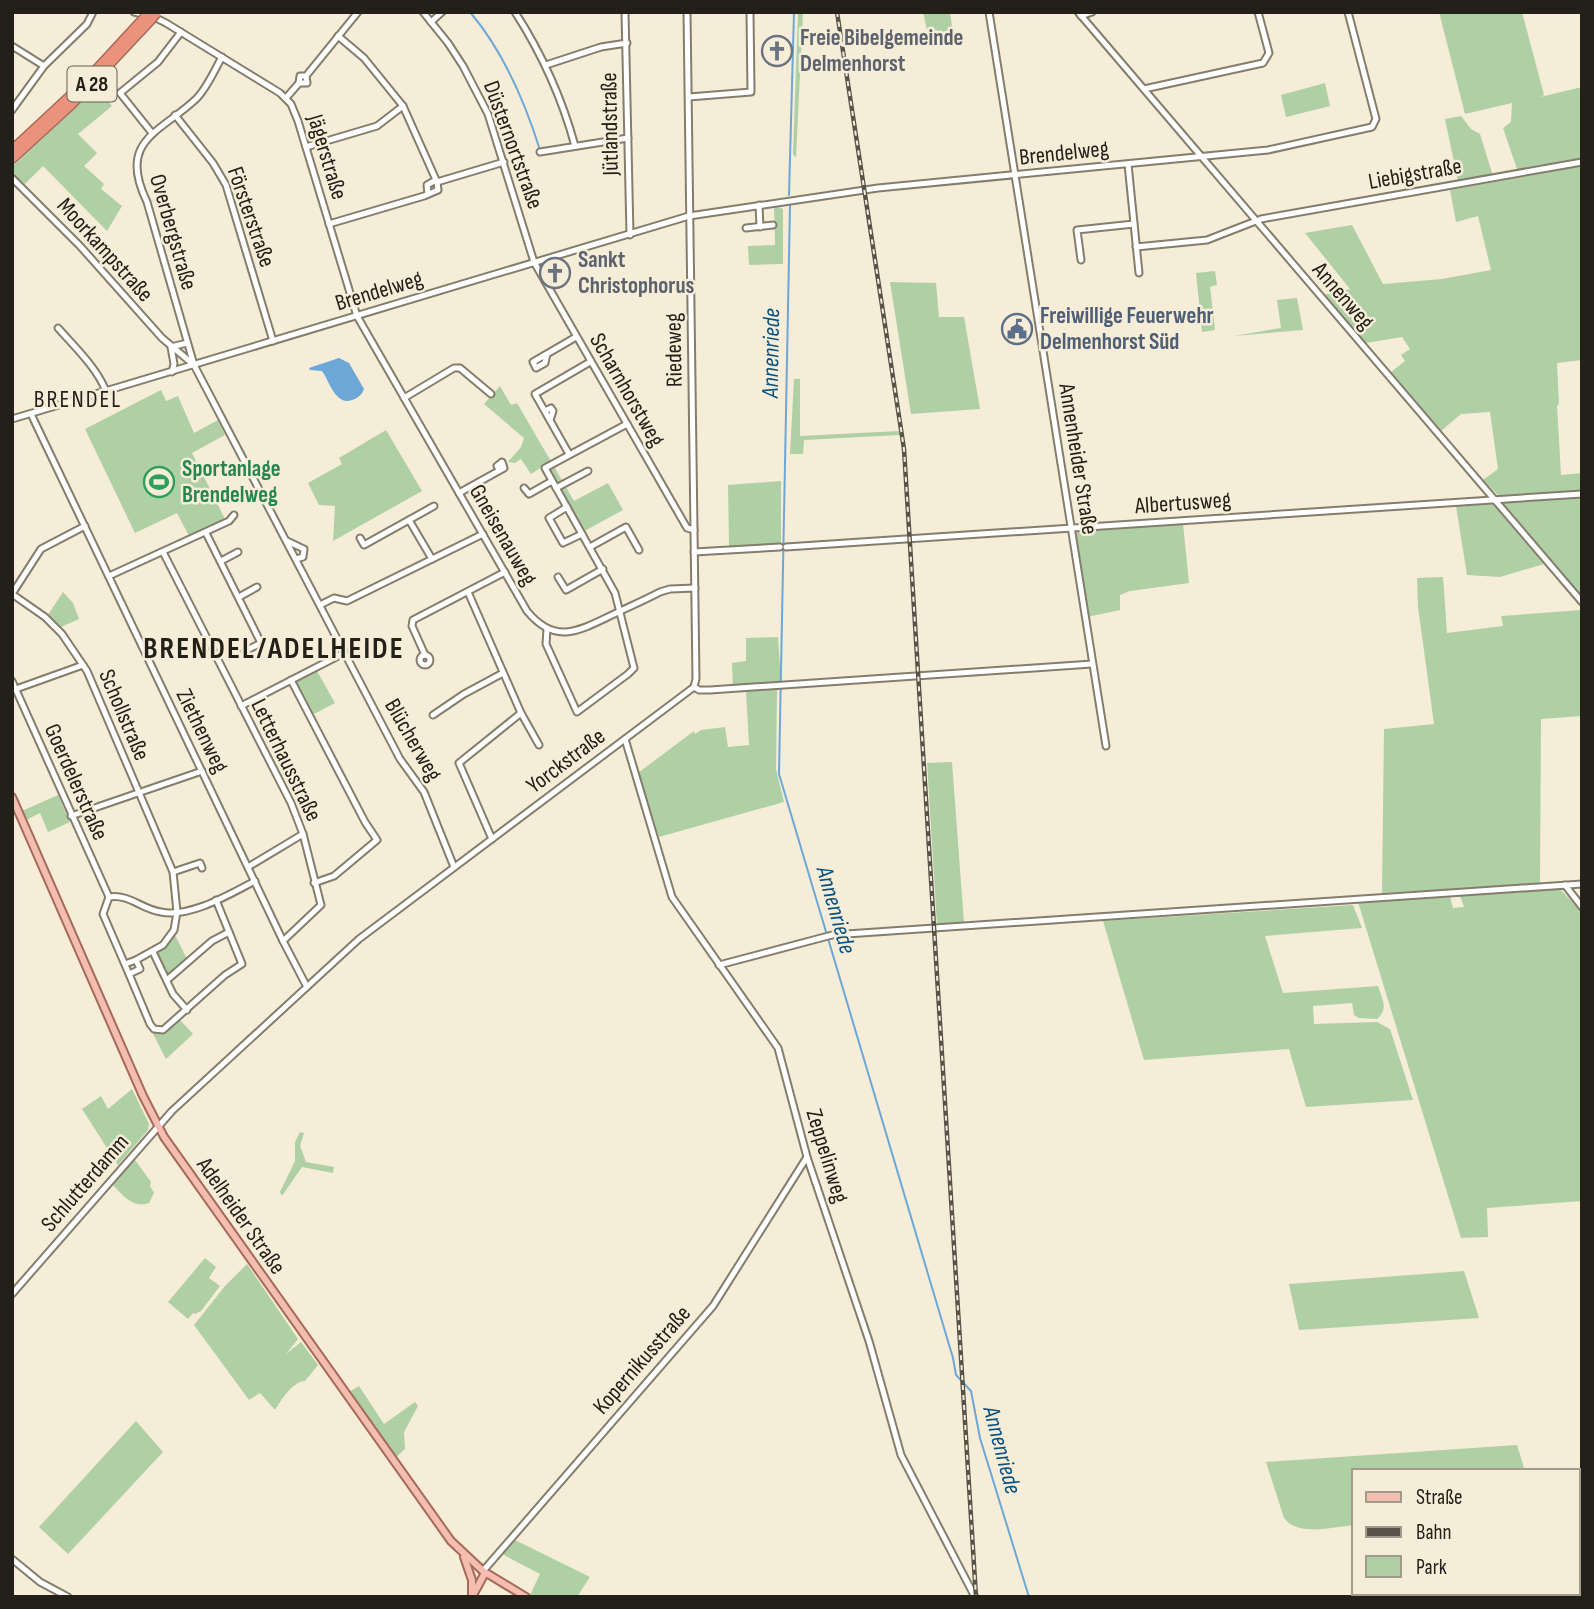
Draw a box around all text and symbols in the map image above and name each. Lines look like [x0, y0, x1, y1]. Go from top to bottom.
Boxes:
place label: Freie Bibelgemeinde Delmenhorst [800, 24, 963, 78]
church icon: Freie Bibelgemeinde Delmenhorst [760, 34, 794, 68]
road number: A 28 [68, 66, 116, 102]
street label: Jütlandstraße [595, 72, 625, 177]
street label: Düsternortstraße [477, 77, 549, 213]
street label: Jägerstraße [301, 110, 353, 203]
street label: Brendelweg [1018, 134, 1110, 172]
street label: Liebigstraße [1366, 152, 1464, 196]
street label: Försterstraße [221, 163, 281, 271]
street label: Overbergstraße [143, 171, 203, 293]
street label: Moorkampstraße [51, 192, 159, 308]
place label: Sankt Christophorus [578, 246, 694, 300]
church icon: Sankt Christophorus [538, 256, 572, 290]
street label: Annenweg [1305, 256, 1380, 335]
street label: Brendelweg [332, 264, 426, 318]
place label: Freiwillige Feuerwehr Delmenhorst Süd [1040, 302, 1214, 356]
water label: Annenriede [756, 308, 786, 399]
public building icon: Freiwillige Feuerwehr Delmenhorst Süd [1000, 312, 1034, 346]
street label: Riedeweg [659, 313, 689, 387]
street label: Scharnhorstweg [583, 328, 671, 452]
street label: Annenheider Straße [1052, 381, 1104, 536]
district label: BRENDEL [34, 385, 122, 414]
place label: Sportanlage Brendelweg [182, 455, 281, 509]
sports icon: Sportanlage Brendelweg [142, 465, 176, 499]
street label: Gneisenauweg [463, 480, 543, 590]
street label: Albertusweg [1133, 486, 1232, 520]
district label: BRENDEL/ADELHEIDE [143, 631, 405, 667]
street label: Schollstraße [92, 665, 156, 765]
street label: Ziethenweg [170, 684, 234, 778]
street label: Letterhausstraße [244, 694, 328, 826]
street label: Blücherweg [378, 694, 448, 786]
street label: Goerdelerstraße [38, 719, 114, 845]
street label: Yorckstraße [521, 722, 611, 800]
water label: Annenriede [809, 862, 862, 957]
street label: Zeppelinweg [799, 1106, 855, 1206]
street label: Schlutterdamm [35, 1129, 135, 1237]
street label: Adelheider Straße [190, 1151, 291, 1280]
street label: Kopernikusstraße [587, 1300, 697, 1420]
water label: Annenriede [976, 1402, 1028, 1497]
legend [1352, 1469, 1580, 1595]
text: Straße [1416, 1485, 1462, 1510]
text: Bahn [1416, 1520, 1451, 1545]
text: Park [1416, 1555, 1447, 1580]

